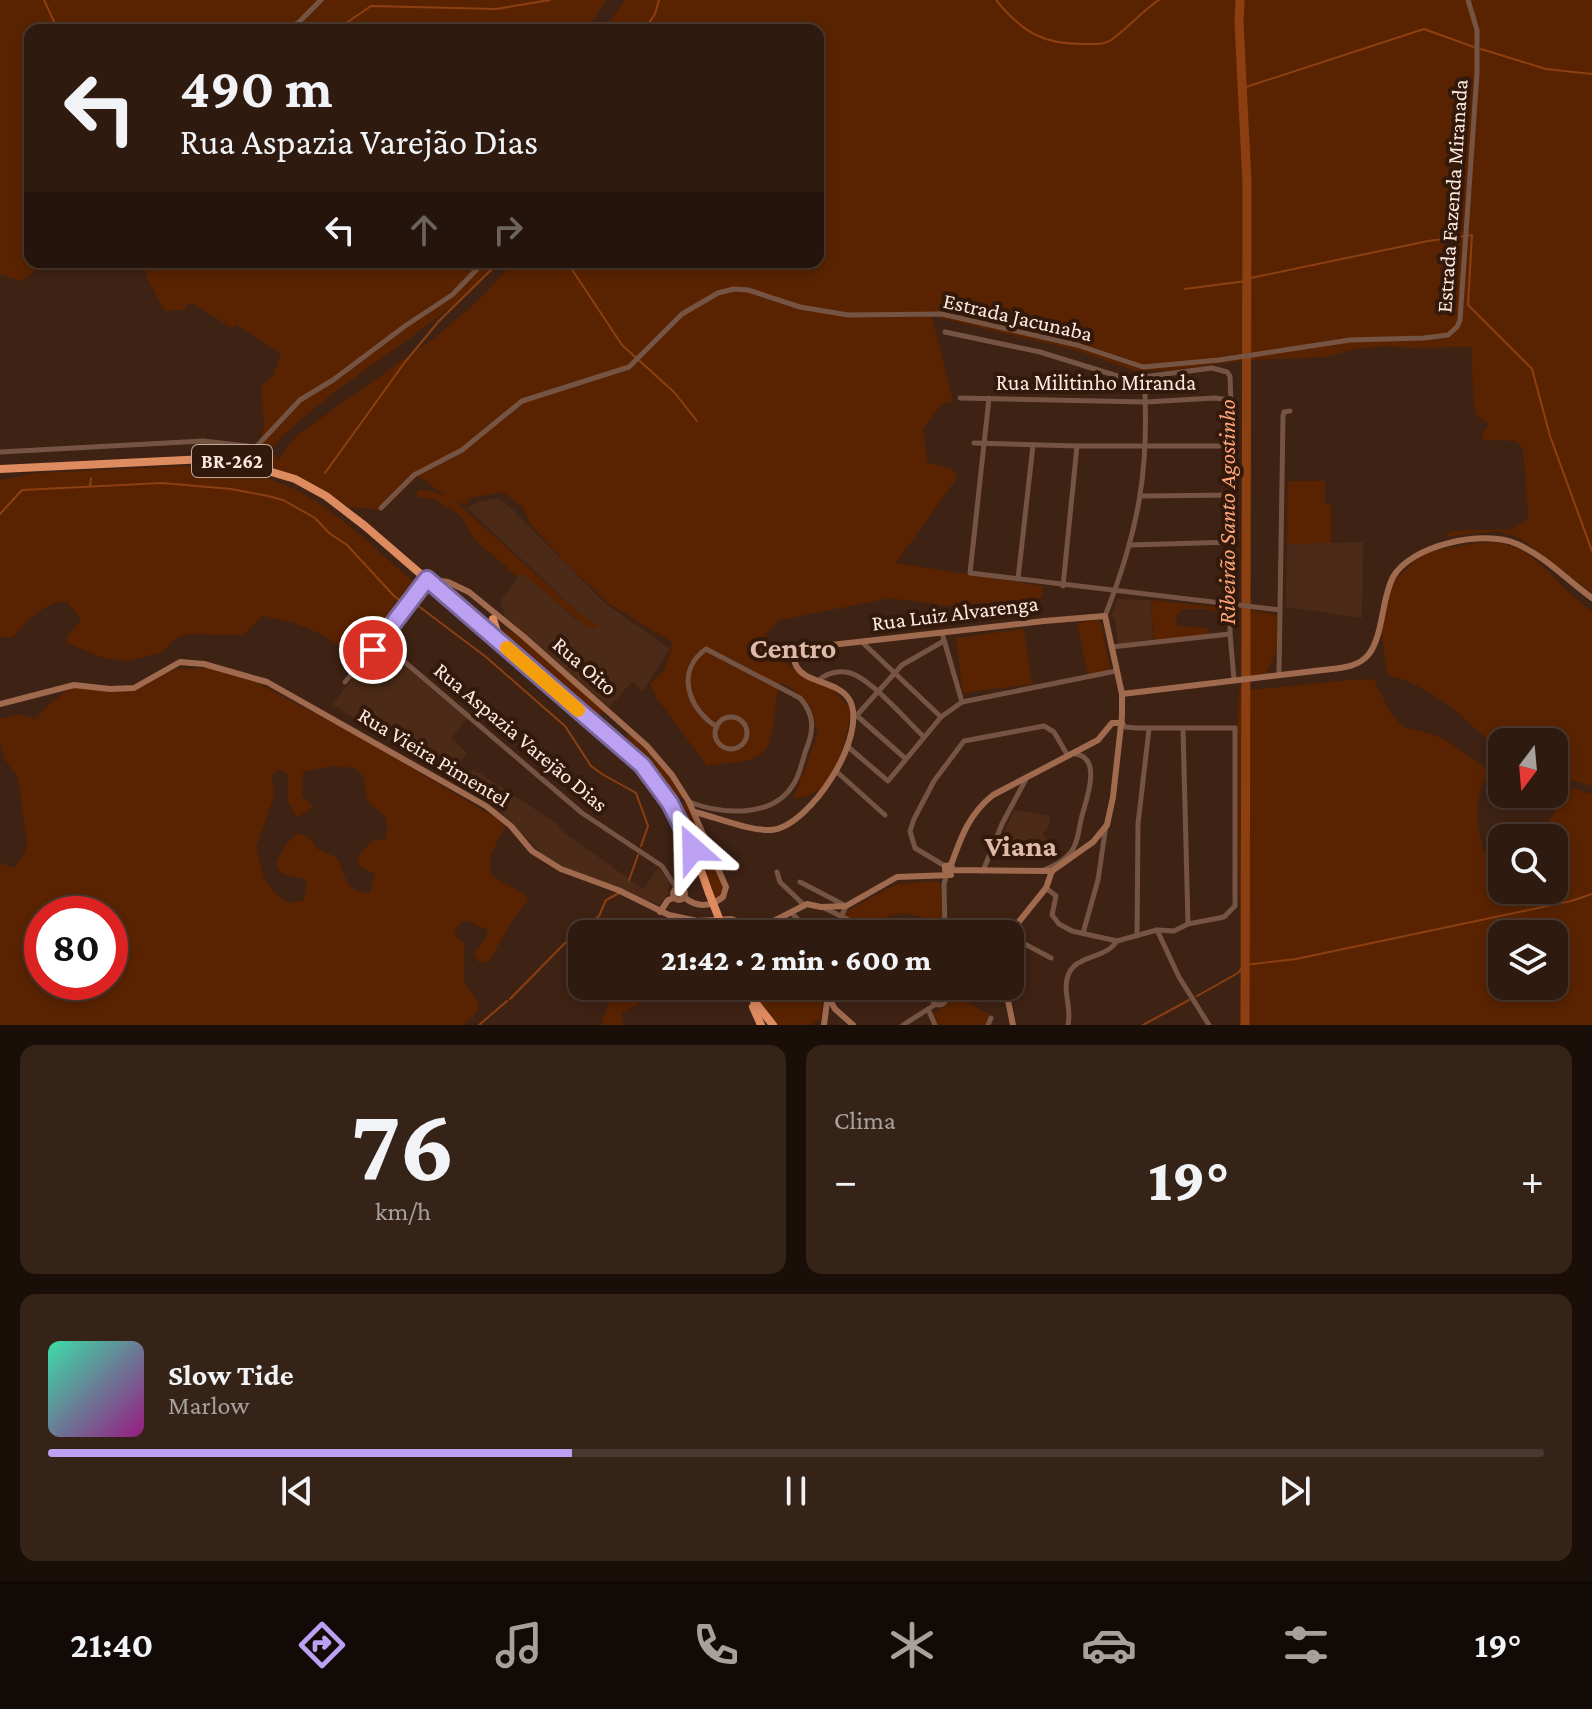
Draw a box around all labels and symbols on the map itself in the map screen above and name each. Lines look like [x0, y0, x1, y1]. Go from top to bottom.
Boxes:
street label: Estrada Fazenda Miranada [1431, 78, 1473, 314]
street label: Estrada Jacunaba [941, 288, 1095, 346]
street label: Rua Militinho Miranda [996, 370, 1196, 395]
water label: Ribeirão Santo Agostinho [1213, 399, 1240, 625]
road number: BR-262 [192, 445, 272, 477]
street label: Rua Luiz Alvarenga [870, 590, 1040, 636]
pin [339, 616, 407, 684]
street label: Rua Oito [548, 631, 622, 701]
district label: Centro [750, 631, 836, 664]
street label: Rua Aspazia Varejão Dias [429, 657, 613, 817]
street label: Rua Vieira Pimentel [354, 702, 514, 812]
north arrow [1488, 728, 1568, 808]
position arrow [651, 807, 735, 891]
district label: Viana [984, 829, 1058, 862]
speed limit sign: 80 [24, 896, 128, 1000]

